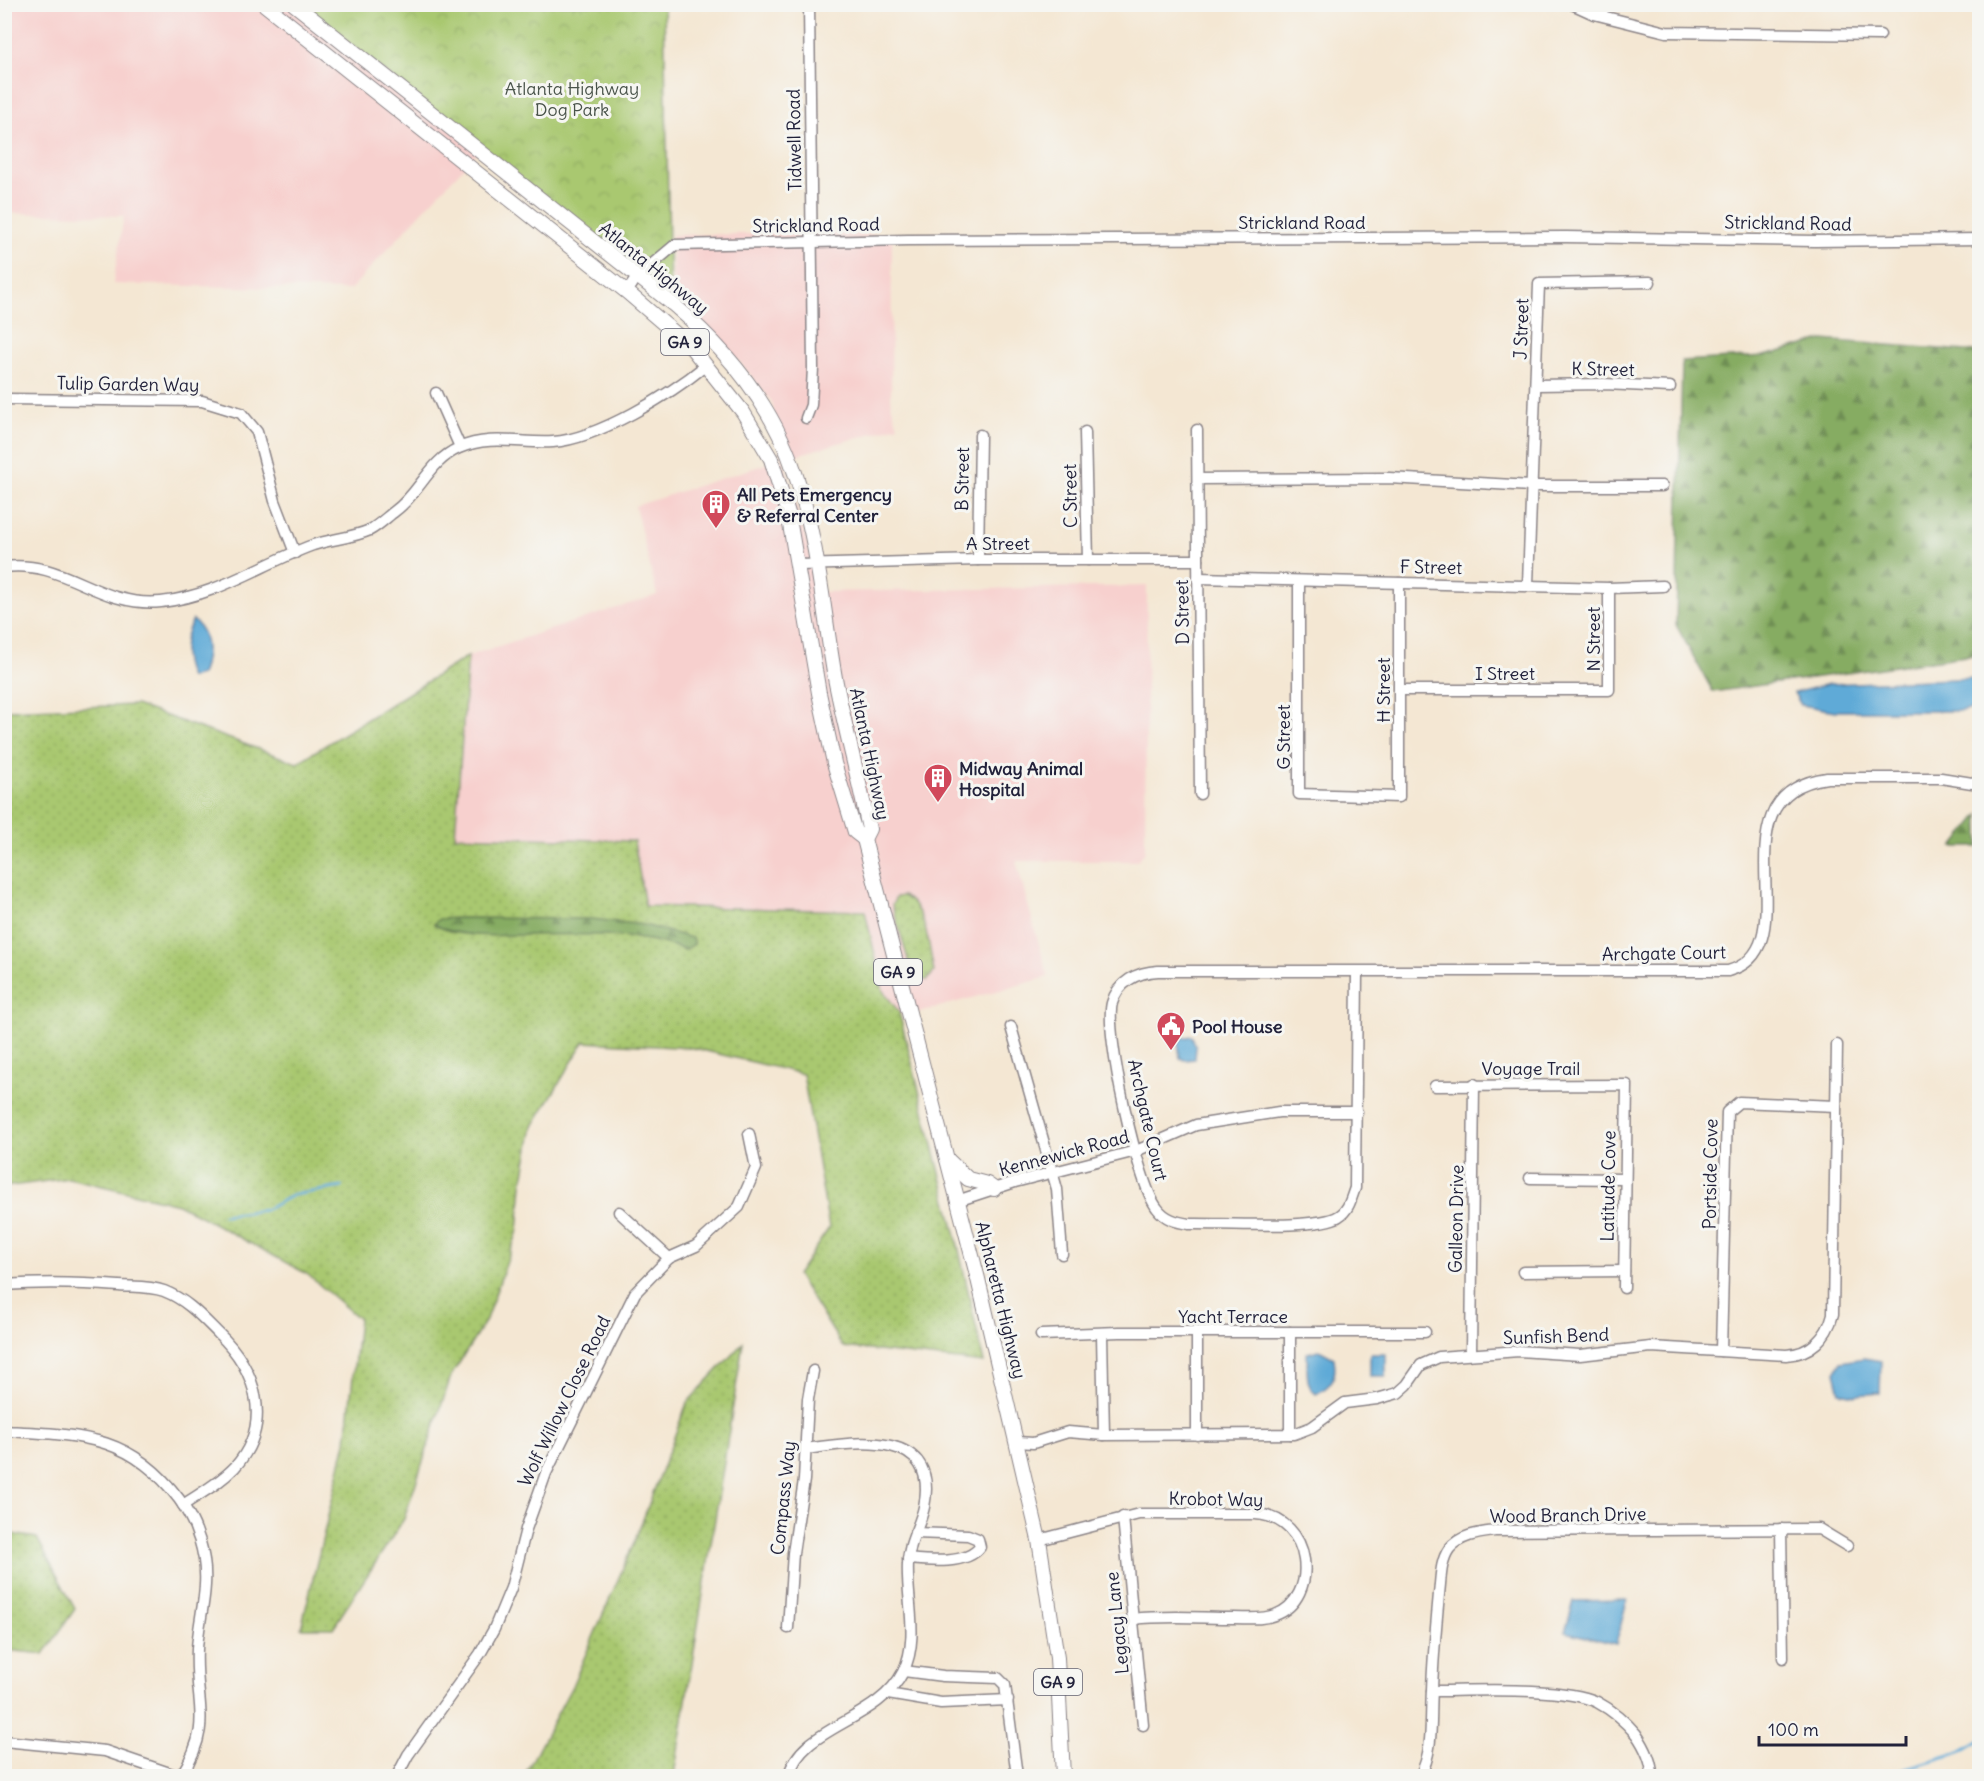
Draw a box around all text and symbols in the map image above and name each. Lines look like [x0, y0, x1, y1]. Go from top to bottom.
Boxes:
park label: Atlanta Highway Dog Park [505, 77, 639, 121]
street label: Tidwell Road [782, 88, 806, 191]
street label: Strickland Road [1724, 210, 1852, 236]
street label: Strickland Road [1238, 211, 1366, 234]
street label: Strickland Road [752, 212, 880, 238]
street label: Atlanta Highway [595, 217, 713, 319]
street label: J Street [1508, 298, 1534, 360]
road number: GA 9 [661, 329, 709, 355]
street label: K Street [1571, 357, 1635, 381]
street label: Tulip Garden Way [56, 371, 200, 397]
street label: B Street [950, 447, 974, 511]
street label: C Street [1058, 464, 1082, 528]
place label: All Pets Emergency & Referral Center [737, 483, 892, 527]
building icon: All Pets Emergency & Referral Center [700, 488, 732, 530]
street label: A Street [966, 532, 1030, 555]
street label: F Street [1400, 555, 1462, 579]
street label: D Street [1170, 579, 1194, 645]
street label: N Street [1582, 607, 1605, 671]
street label: H Street [1372, 657, 1395, 723]
street label: I Street [1475, 662, 1535, 685]
street label: Atlanta Highway [845, 686, 895, 822]
street label: G Street [1272, 704, 1295, 770]
place label: Midway Animal Hospital [959, 757, 1083, 801]
building icon: Midway Animal Hospital [922, 762, 954, 804]
street label: Archgate Court [1602, 940, 1726, 966]
road number: GA 9 [874, 959, 922, 985]
public building icon: Pool House [1155, 1010, 1187, 1052]
place label: Pool House [1192, 1015, 1283, 1038]
street label: Archgate Court [1123, 1057, 1173, 1183]
street label: Voyage Trail [1482, 1057, 1580, 1080]
street label: Portside Cove [1698, 1118, 1722, 1230]
street label: Kennewick Road [996, 1124, 1132, 1181]
street label: Latitude Cove [1596, 1130, 1620, 1242]
street label: Galleon Drive [1444, 1165, 1468, 1273]
street label: Alpharetta Highway [970, 1219, 1032, 1381]
street label: Yacht Terrace [1178, 1305, 1288, 1328]
street label: Wolf Willow Close Road [513, 1311, 616, 1490]
street label: Sunfish Bend [1503, 1323, 1610, 1349]
street label: Compass Way [766, 1440, 800, 1556]
street label: Krobot Way [1168, 1487, 1264, 1511]
street label: Wood Branch Drive [1489, 1502, 1647, 1528]
street label: Legacy Lane [1100, 1571, 1134, 1675]
road number: GA 9 [1034, 1669, 1082, 1695]
scale bar [1759, 1709, 1906, 1747]
text: 100 m [1768, 1718, 1819, 1741]

